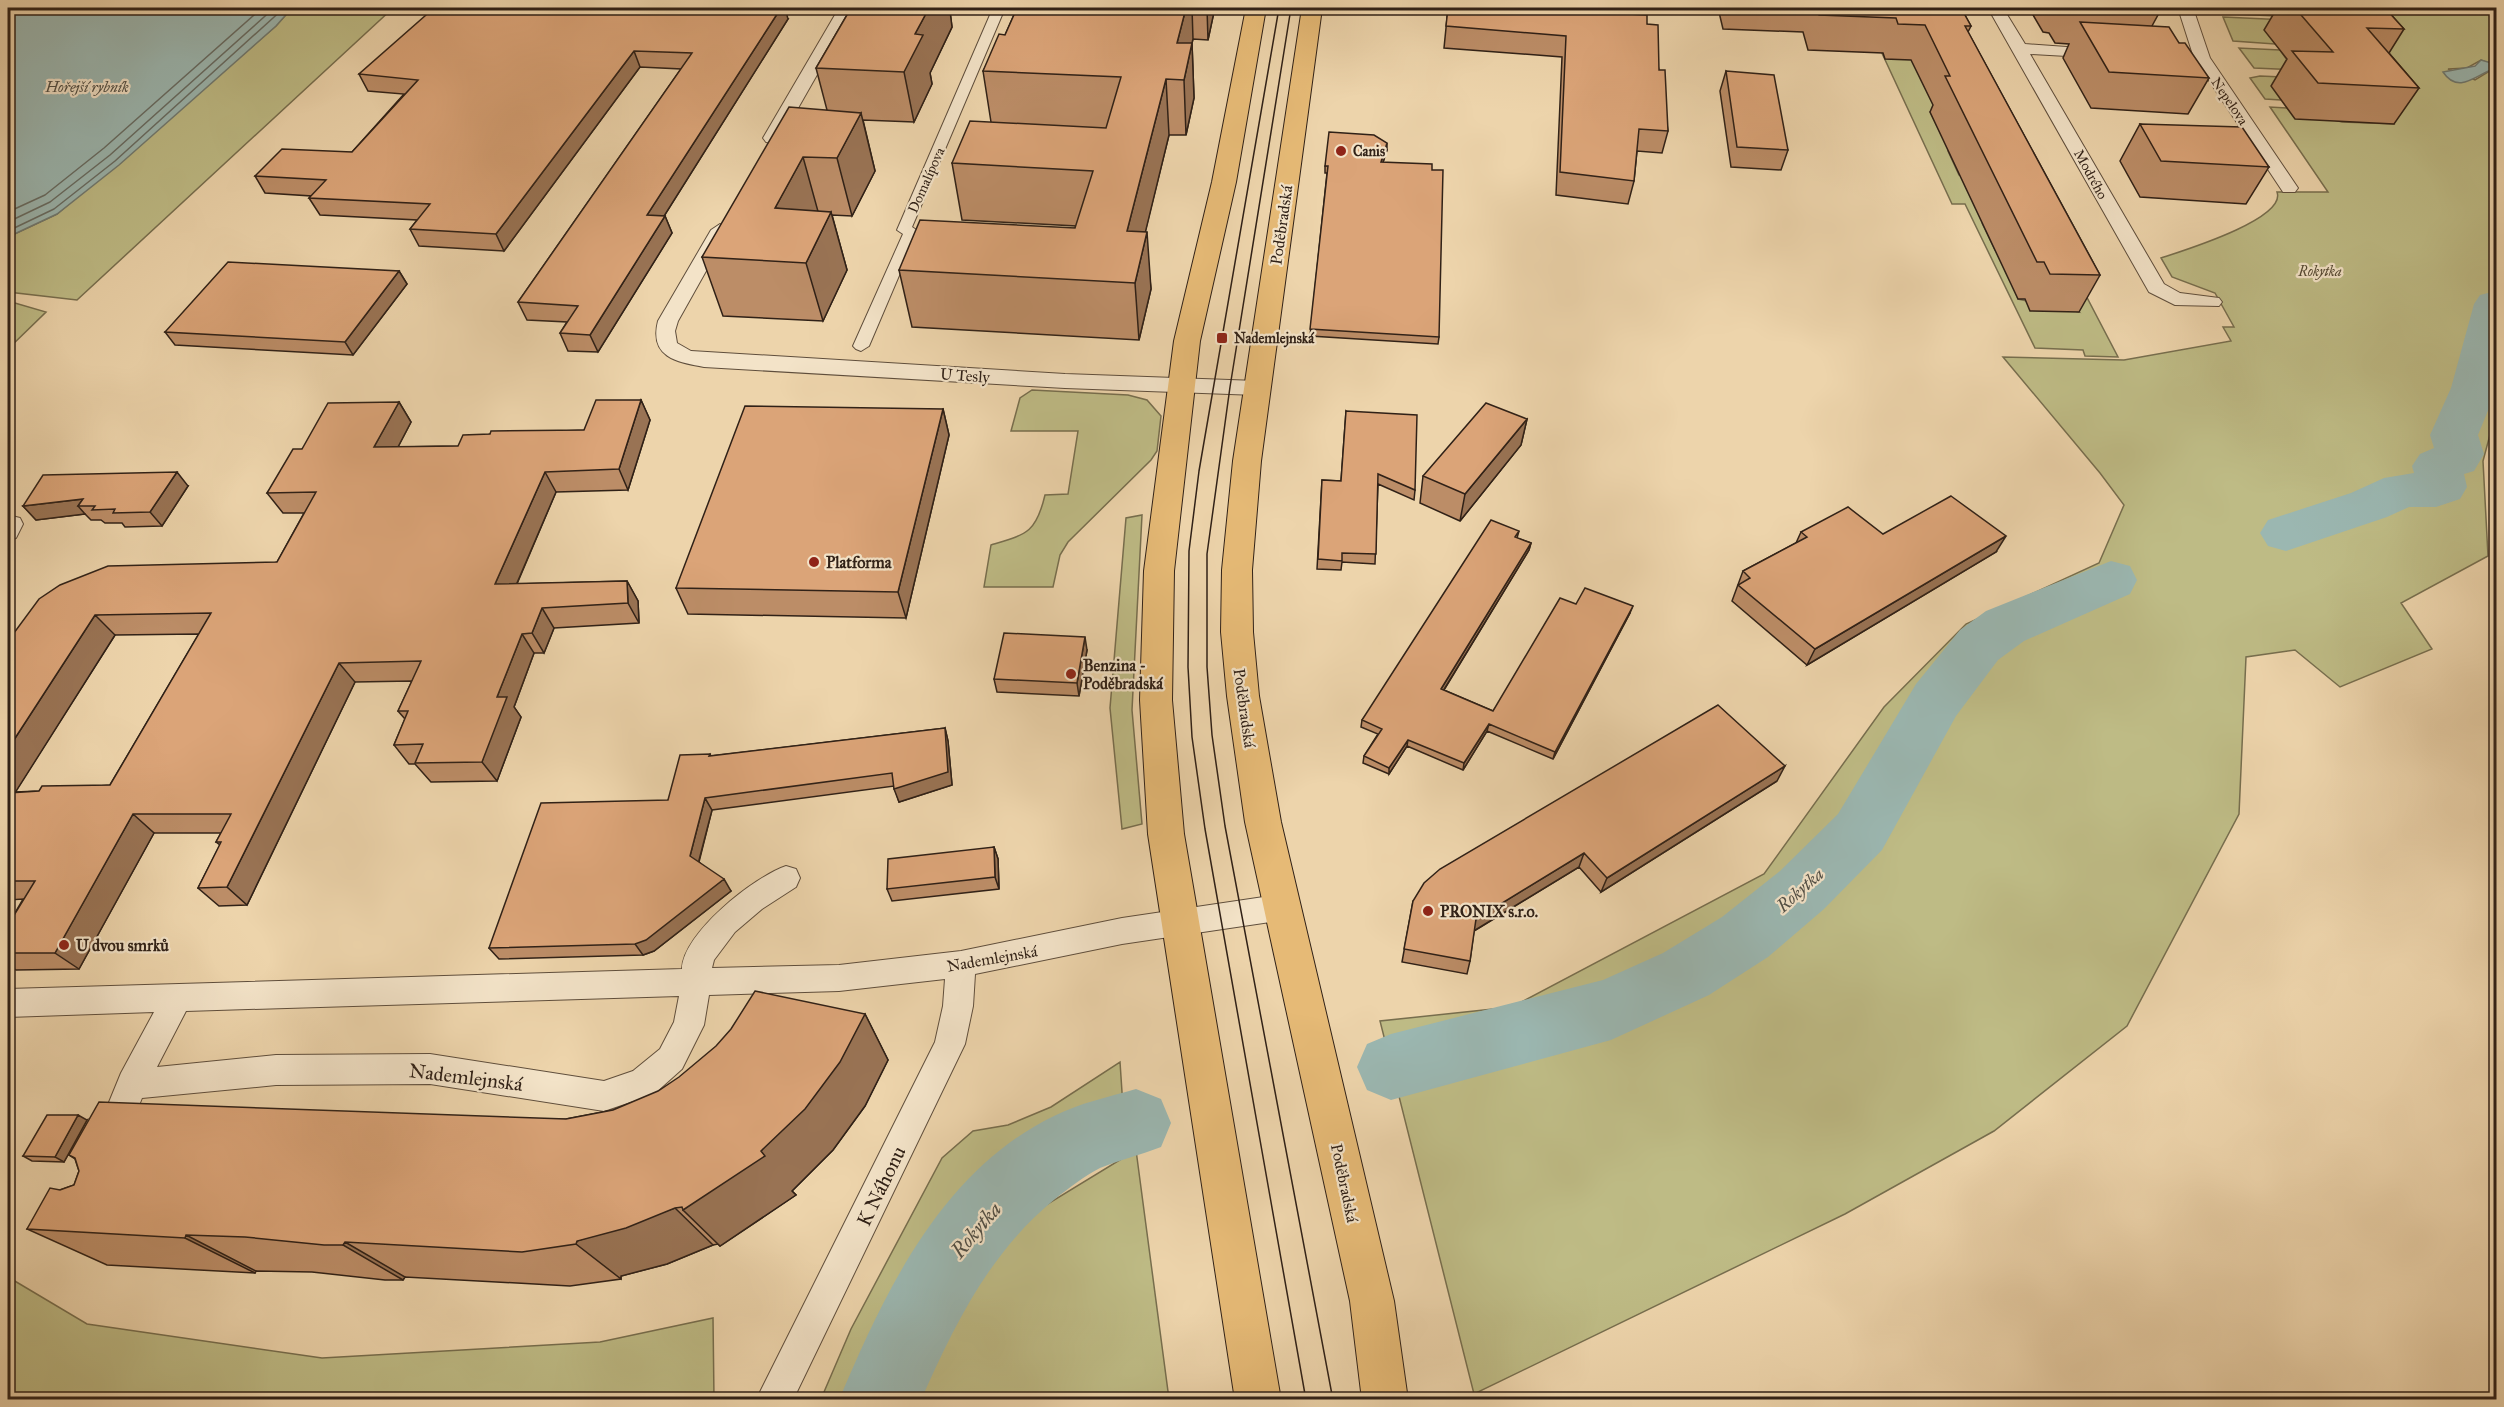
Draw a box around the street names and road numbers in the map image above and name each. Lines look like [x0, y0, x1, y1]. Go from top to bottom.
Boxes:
street label: Nepelova [2208, 74, 2252, 128]
street label: Domalípova [904, 145, 949, 216]
street label: Modrého [2070, 146, 2111, 202]
street label: Poděbradská [1267, 184, 1297, 266]
street label: U Tesly [939, 364, 991, 387]
street label: Poděbradská [1230, 667, 1260, 749]
street label: Nademlejnská [945, 941, 1039, 976]
street label: Nademlejnská [408, 1058, 525, 1096]
street label: K Náhonu [851, 1142, 911, 1230]
street label: Poděbradská [1327, 1142, 1362, 1225]

